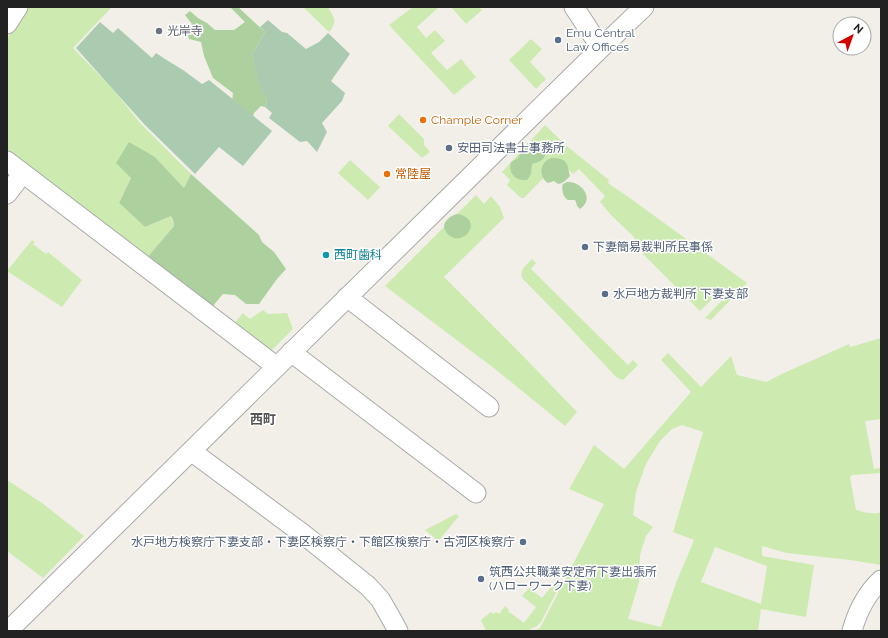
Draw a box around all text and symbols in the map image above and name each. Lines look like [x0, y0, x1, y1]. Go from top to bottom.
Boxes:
north arrow [832, 16, 872, 56]
text: N [851, 21, 866, 36]
place label: 光岸寺 [167, 24, 203, 38]
marker: 光岸寺 [154, 26, 164, 36]
place label: Emu Central Law Offices [566, 26, 635, 54]
marker: Emu Central Law Offices [553, 35, 563, 45]
place label: Chample Corner [431, 113, 523, 127]
marker: Chample Corner [418, 115, 428, 125]
place label: 安田司法書士事務所 [457, 141, 565, 155]
marker: 安田司法書士事務所 [444, 143, 454, 153]
place label: 常陸屋 [395, 167, 431, 181]
marker: 常陸屋 [382, 169, 392, 179]
place label: 下妻簡易裁判所民事係 [593, 240, 713, 254]
marker: 下妻簡易裁判所民事係 [580, 242, 590, 252]
place label: 西町歯科 [334, 248, 382, 262]
marker: 西町歯科 [321, 250, 331, 260]
place label: 水戸地方裁判所 下妻支部 [613, 287, 748, 301]
marker: 水戸地方裁判所 下妻支部 [600, 289, 610, 299]
district label: 西町 [250, 412, 276, 427]
place label: 水戸地方検察庁下妻支部・下妻区検察庁・下館区検察庁・古河区検察庁 [131, 535, 515, 549]
marker: 水戸地方検察庁下妻支部・下妻区検察庁・下館区検察庁・古河区検察庁 [518, 537, 528, 547]
place label: 筑西公共職業安定所下妻出張所 (ハローワーク下妻) [489, 565, 657, 593]
marker: 筑西公共職業安定所下妻出張所 (ハローワーク下妻) [476, 574, 486, 584]

